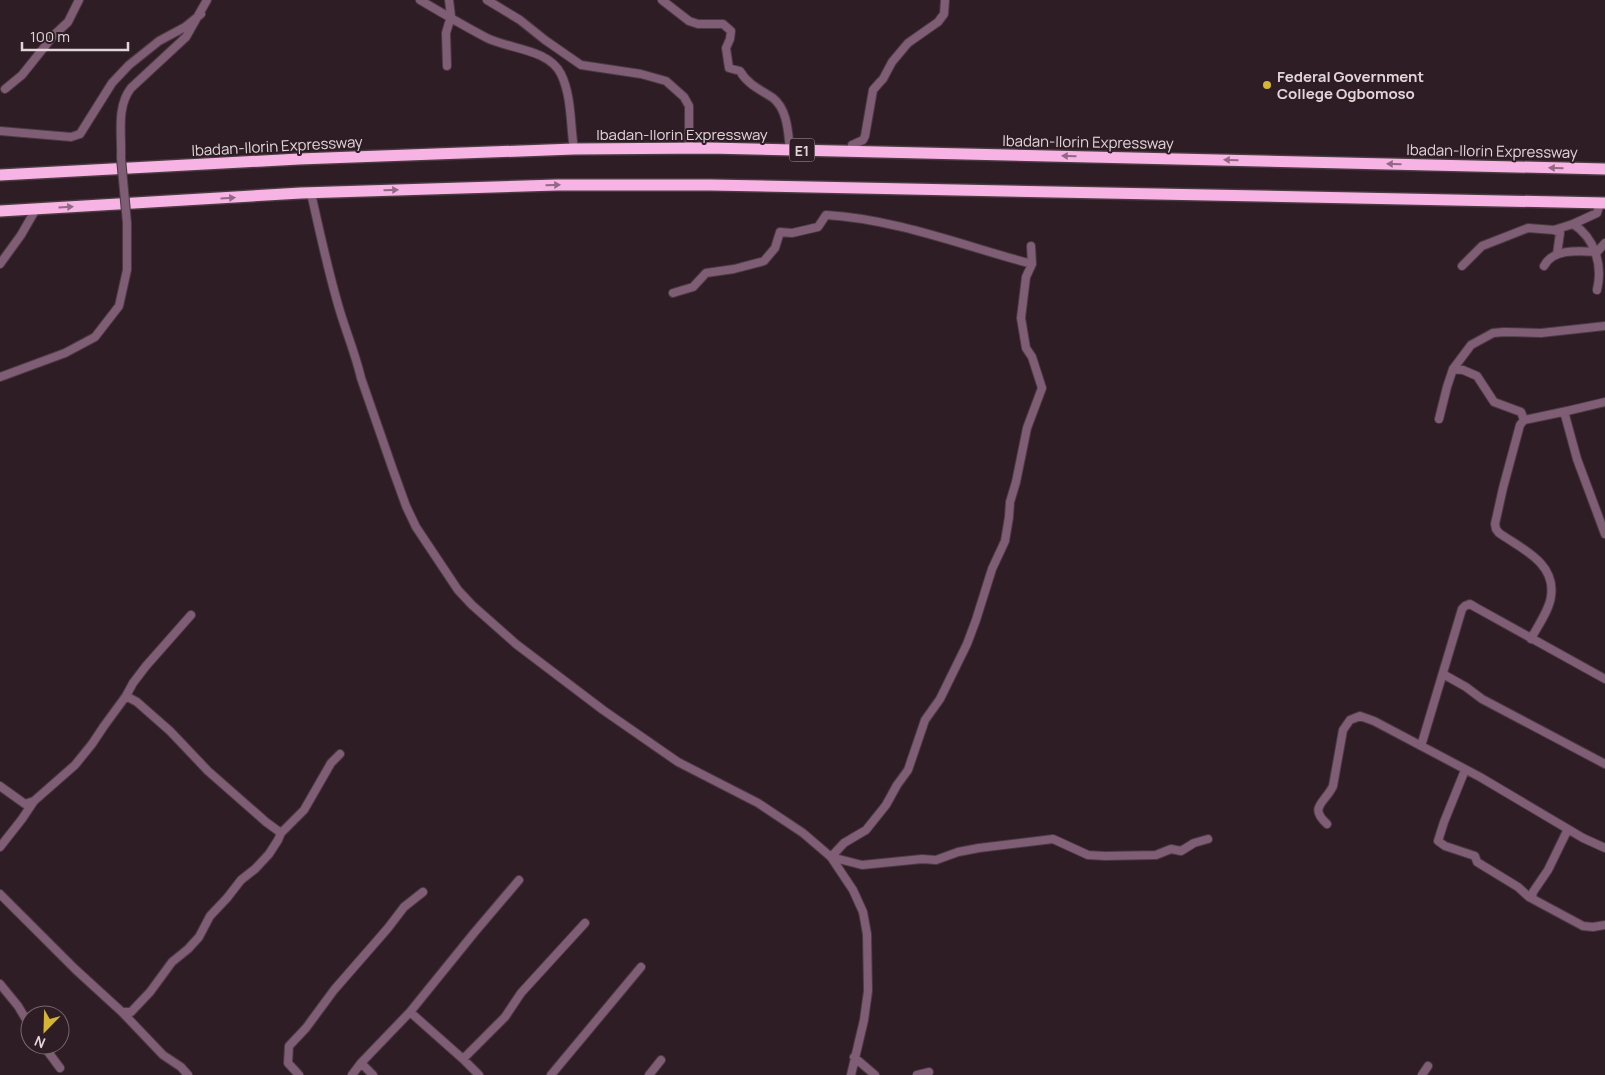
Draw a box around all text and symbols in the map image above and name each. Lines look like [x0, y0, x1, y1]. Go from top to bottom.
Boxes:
scale bar [22, 20, 129, 52]
text: 100 m [30, 26, 70, 47]
place label: Federal Government College Ogbomoso [1277, 66, 1424, 104]
marker: Federal Government College Ogbomoso [1261, 79, 1273, 91]
street label: Ibadan-Ilorin Expressway [596, 124, 768, 145]
street label: Ibadan-Ilorin Expressway [1002, 130, 1174, 154]
street label: Ibadan-Ilorin Expressway [191, 131, 363, 161]
road number: E1 [790, 138, 814, 162]
street label: Ibadan-Ilorin Expressway [1406, 139, 1578, 163]
one-way arrow [1061, 152, 1077, 160]
one-way arrow [1223, 156, 1239, 164]
one-way arrow [1386, 159, 1402, 167]
one-way arrow [1548, 163, 1564, 171]
one-way arrow [545, 181, 561, 189]
one-way arrow [383, 186, 399, 194]
one-way arrow [221, 193, 237, 201]
one-way arrow [58, 202, 74, 210]
north arrow [20, 1005, 70, 1055]
text: N [31, 1032, 48, 1053]

